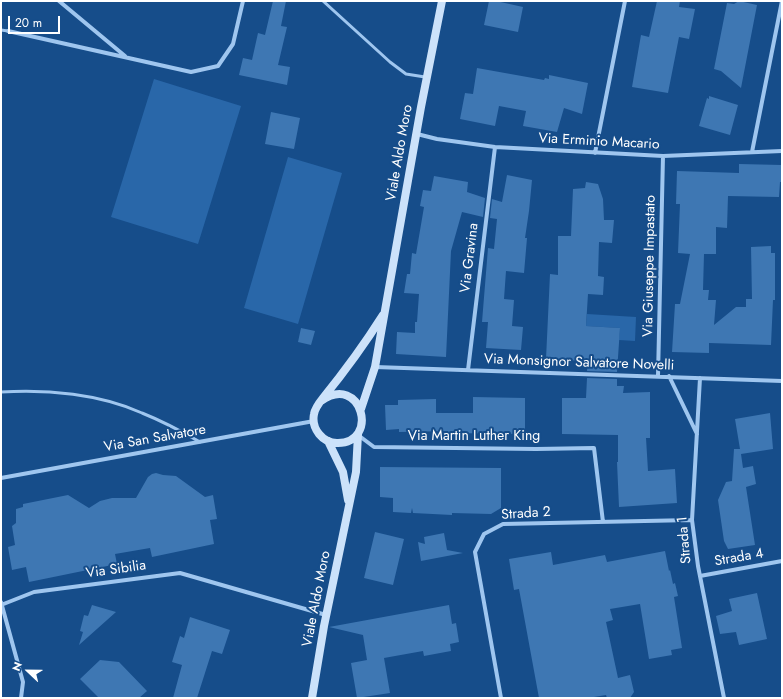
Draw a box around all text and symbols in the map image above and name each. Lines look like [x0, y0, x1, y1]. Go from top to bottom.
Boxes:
scale bar [10, 8, 62, 34]
text: 20 m [15, 14, 42, 32]
street label: Viale Aldo Moro [383, 103, 417, 203]
street label: Via Erminio Macario [538, 130, 660, 154]
street label: Via Giuseppe Impastato [640, 195, 660, 337]
street label: Via Gravina [457, 222, 483, 294]
street label: Via Monsignor Salvatore Novelli [484, 351, 674, 375]
street label: Via San Salvatore [103, 422, 207, 456]
street label: Via Martin Luther King [408, 429, 540, 445]
street label: Strada 2 [501, 504, 551, 524]
street label: Strada 1 [675, 515, 695, 565]
street label: Strada 4 [713, 545, 765, 571]
street label: Viale Aldo Moro [299, 549, 335, 649]
street label: Via Sibilia [85, 557, 147, 583]
north arrow [8, 651, 48, 691]
text: N [8, 659, 26, 674]

